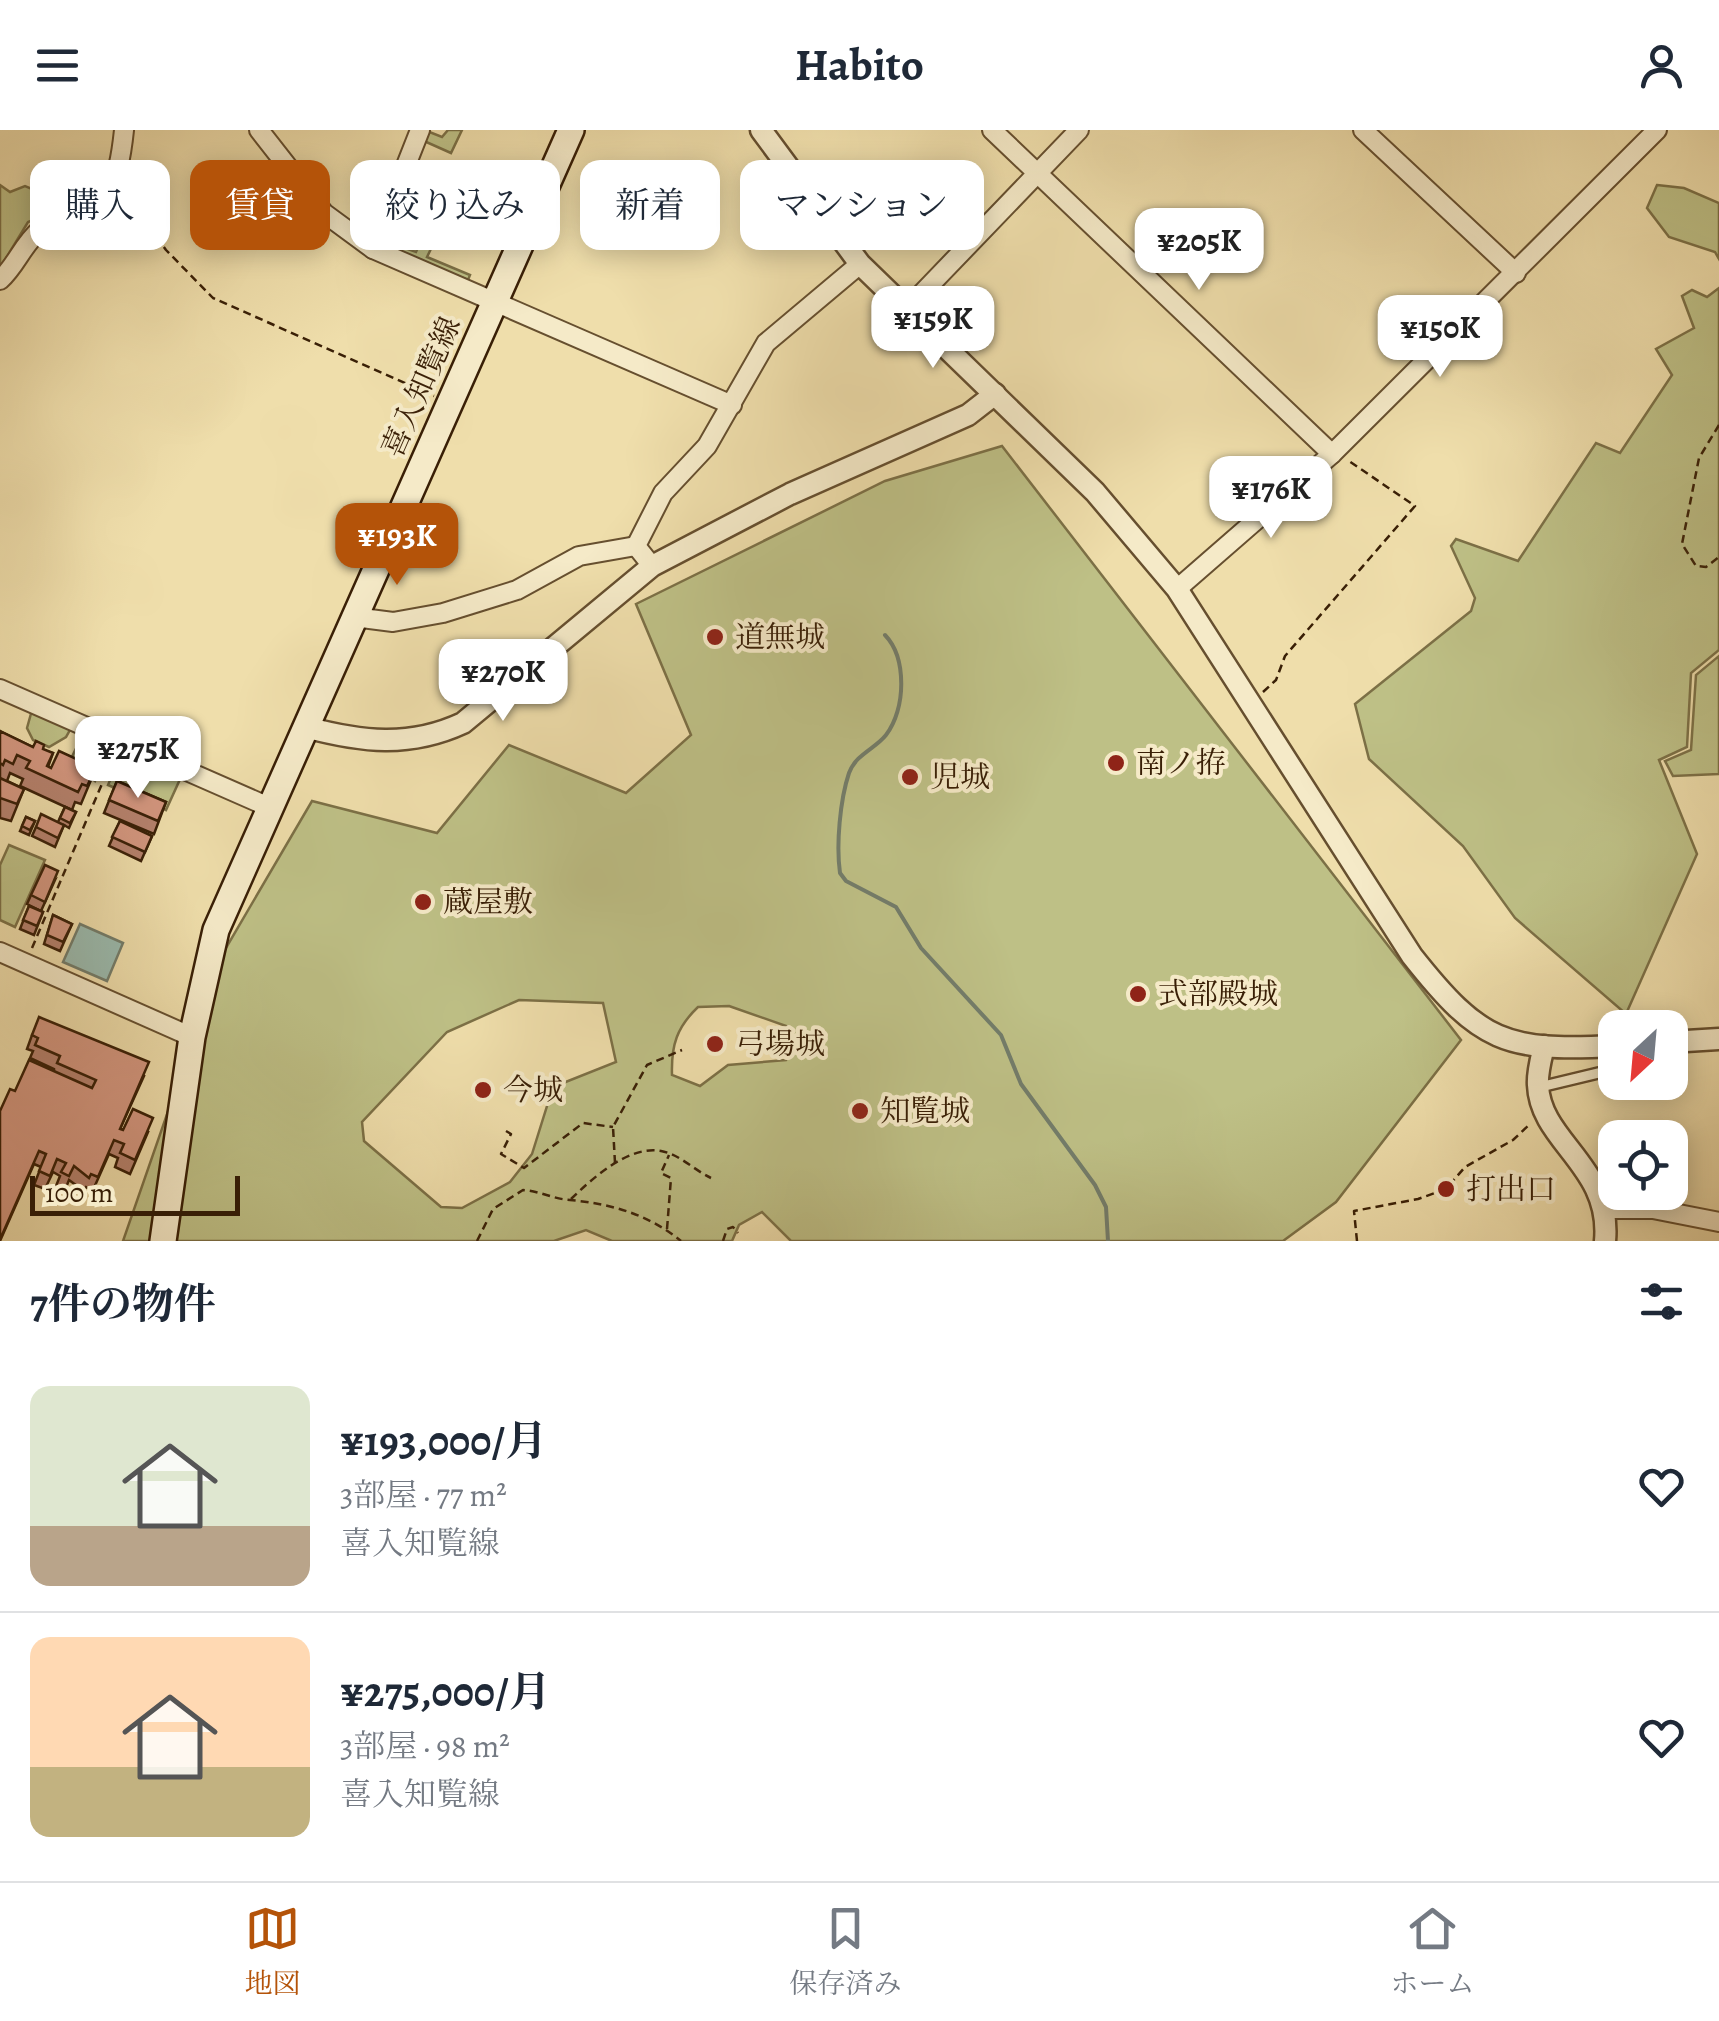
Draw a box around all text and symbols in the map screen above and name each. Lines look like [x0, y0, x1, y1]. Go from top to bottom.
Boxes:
text: Habito [795, 34, 924, 96]
icon: menu [30, 38, 85, 93]
icon: person [1634, 38, 1689, 93]
chip: 購入 [30, 160, 170, 250]
chip: 賃貸 [190, 160, 330, 250]
chip: 絞り込み [350, 160, 560, 250]
chip: 新着 [580, 160, 720, 250]
chip: マンション [740, 160, 984, 250]
pin: ¥205K [1129, 208, 1269, 293]
text: ¥205K [1157, 218, 1241, 262]
pin: ¥159K [863, 286, 1003, 371]
pin: ¥150K [1370, 295, 1510, 380]
text: ¥159K [893, 296, 973, 340]
text: ¥150K [1400, 305, 1480, 349]
street label: 喜入知覧線 [372, 310, 470, 464]
pin: ¥176K [1201, 456, 1341, 541]
text: ¥176K [1231, 466, 1311, 510]
pin: ¥193K [327, 503, 467, 588]
text: ¥193K [357, 513, 437, 557]
place label: 道無城 [735, 617, 825, 657]
marker: 道無城 [704, 626, 726, 648]
pin: ¥270K [433, 639, 573, 724]
text: ¥270K [461, 649, 545, 693]
pin: ¥275K [68, 716, 208, 801]
text: ¥275K [97, 726, 179, 770]
place label: 南ノ拵 [1136, 743, 1226, 783]
marker: 南ノ拵 [1105, 752, 1127, 774]
place label: 児城 [930, 757, 990, 797]
marker: 児城 [899, 766, 921, 788]
place label: 蔵屋敷 [443, 882, 533, 922]
marker: 蔵屋敷 [412, 891, 434, 913]
place label: 式部殿城 [1158, 974, 1278, 1014]
marker: 式部殿城 [1127, 983, 1149, 1005]
north arrow [1598, 1010, 1688, 1100]
map controls [1598, 1010, 1688, 1210]
place label: 弓場城 [735, 1024, 825, 1064]
marker: 弓場城 [704, 1033, 726, 1055]
place label: 今城 [503, 1070, 563, 1110]
marker: 今城 [472, 1079, 494, 1101]
place label: 知覧城 [880, 1091, 970, 1131]
marker: 知覧城 [849, 1100, 871, 1122]
button: locate [1598, 1120, 1688, 1210]
place label: 打出口 [1466, 1169, 1556, 1209]
scale bar [30, 1171, 240, 1216]
text: 100 m [45, 1174, 113, 1212]
marker: 打出口 [1435, 1178, 1457, 1200]
icon: filters [1634, 1274, 1689, 1329]
text: 7件の物件 [30, 1275, 216, 1332]
text: ¥193,000/月 [340, 1412, 547, 1469]
icon: home [110, 1426, 230, 1546]
icon: heart [1634, 1459, 1689, 1514]
text: 3部屋 · 77 m² [340, 1473, 507, 1517]
text: 喜入知覧線 [340, 1521, 500, 1565]
text: ¥275,000/月 [340, 1663, 551, 1720]
icon: home [110, 1677, 230, 1797]
icon: heart [1634, 1710, 1689, 1765]
text: 3部屋 · 98 m² [340, 1724, 510, 1768]
text: 喜入知覧線 [340, 1772, 500, 1816]
tab: 地図 [244, 1901, 301, 2003]
tab: 保存済み [789, 1901, 902, 2003]
tab: ホーム [1390, 1901, 1475, 2003]

